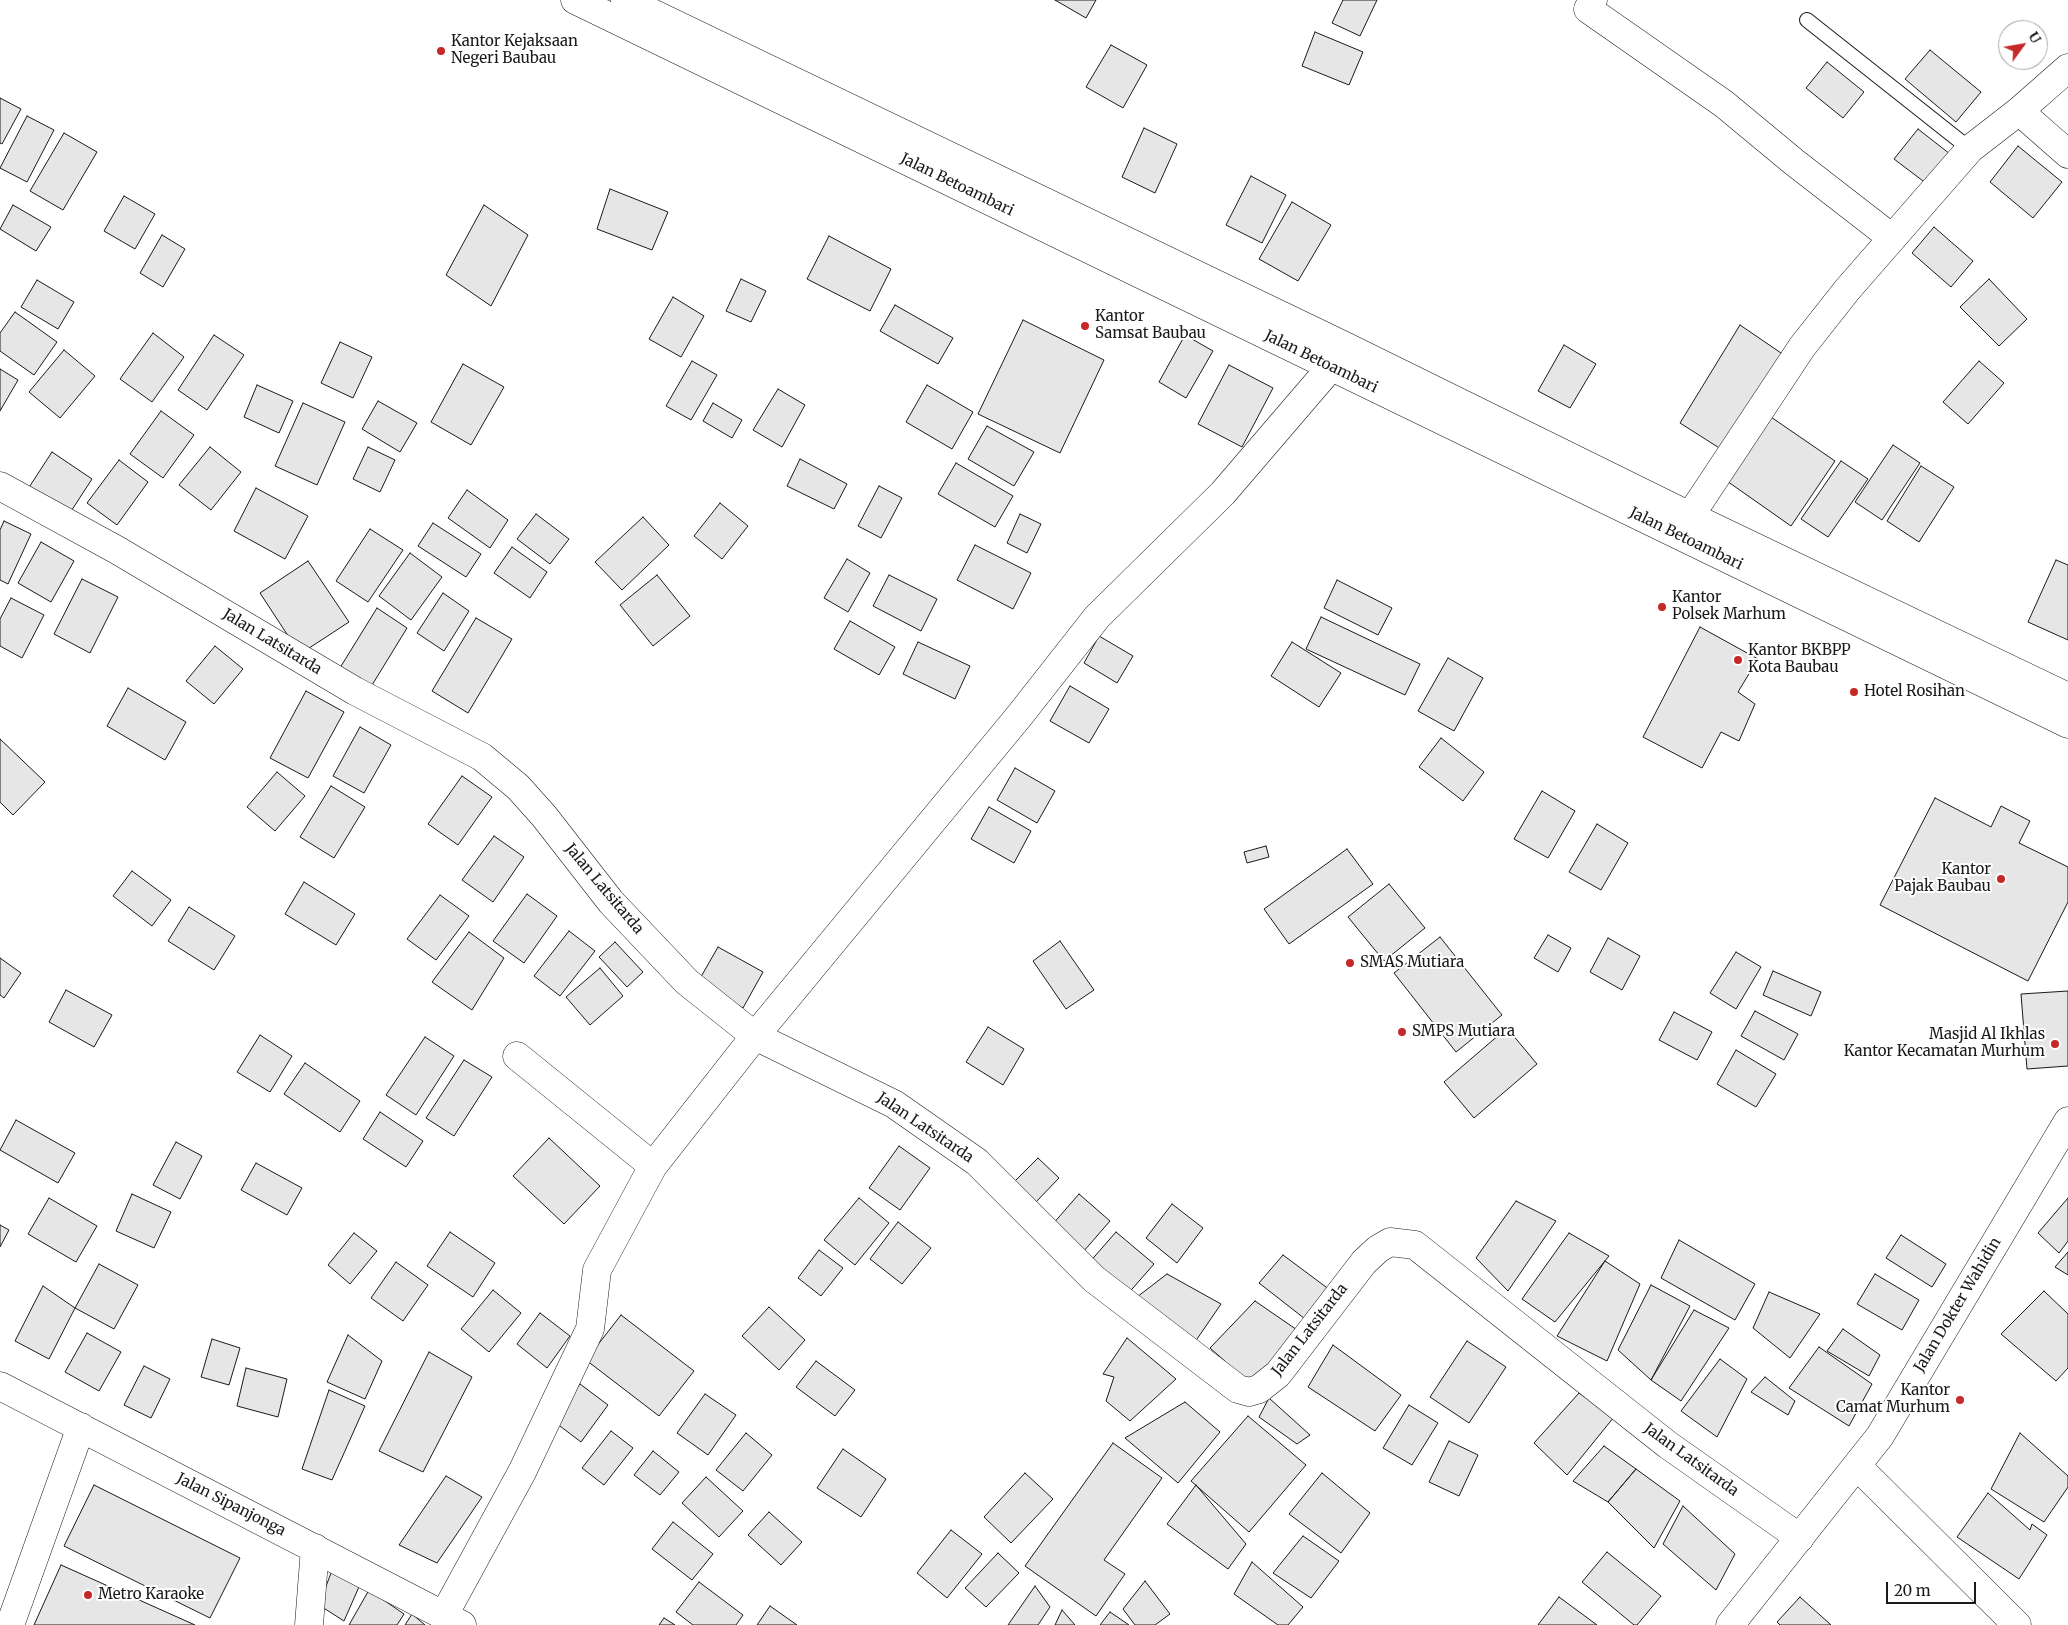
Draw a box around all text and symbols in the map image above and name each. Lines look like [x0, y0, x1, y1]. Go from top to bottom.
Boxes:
north arrow [1998, 20, 2048, 70]
text: U [2024, 28, 2045, 47]
place label: Kantor Kejaksaan Negeri Baubau [451, 33, 578, 68]
marker: Kantor Kejaksaan Negeri Baubau [435, 45, 447, 57]
street label: Jalan Betoambari [897, 150, 1017, 220]
place label: Kantor Samsat Baubau [1095, 308, 1206, 343]
marker: Kantor Samsat Baubau [1079, 320, 1091, 332]
street label: Jalan Betoambari [1261, 327, 1381, 397]
street label: Jalan Betoambari [1626, 504, 1746, 574]
place label: Kantor Polsek Marhum [1672, 589, 1786, 624]
marker: Kantor Polsek Marhum [1656, 601, 1668, 613]
street label: Jalan Latsitarda [219, 605, 325, 679]
place label: Kantor BKBPP Kota Baubau [1748, 642, 1851, 677]
marker: Kantor BKBPP Kota Baubau [1732, 654, 1744, 666]
place label: Hotel Rosihan [1864, 683, 1965, 701]
marker: Hotel Rosihan [1848, 686, 1860, 698]
street label: Jalan Latsitarda [561, 840, 647, 938]
place label: Kantor Pajak Baubau [1894, 861, 1991, 896]
marker: Kantor Pajak Baubau [1995, 873, 2007, 885]
place label: SMAS Mutiara [1360, 954, 1464, 972]
marker: SMAS Mutiara [1344, 957, 1356, 969]
place label: SMPS Mutiara [1412, 1023, 1515, 1041]
marker: SMPS Mutiara [1396, 1026, 1408, 1038]
place label: Masjid Al Ikhlas Kantor Kecamatan Murhum [1844, 1026, 2045, 1061]
marker: Masjid Al Ikhlas Kantor Kecamatan Murhum [2049, 1038, 2061, 1050]
street label: Jalan Latsitarda [873, 1089, 977, 1167]
street label: Jalan Dokter Wahidin [1911, 1234, 2005, 1376]
street label: Jalan Latsitarda [1268, 1280, 1352, 1380]
place label: Kantor Camat Murhum [1836, 1382, 1950, 1417]
marker: Kantor Camat Murhum [1954, 1394, 1966, 1406]
street label: Jalan Latsitarda [1640, 1420, 1742, 1500]
street label: Jalan Sipanjonga [173, 1470, 289, 1540]
scale bar [1888, 1572, 1978, 1604]
text: 20 m [1894, 1581, 1931, 1600]
place label: Metro Karaoke [98, 1586, 204, 1604]
marker: Metro Karaoke [82, 1589, 94, 1601]

